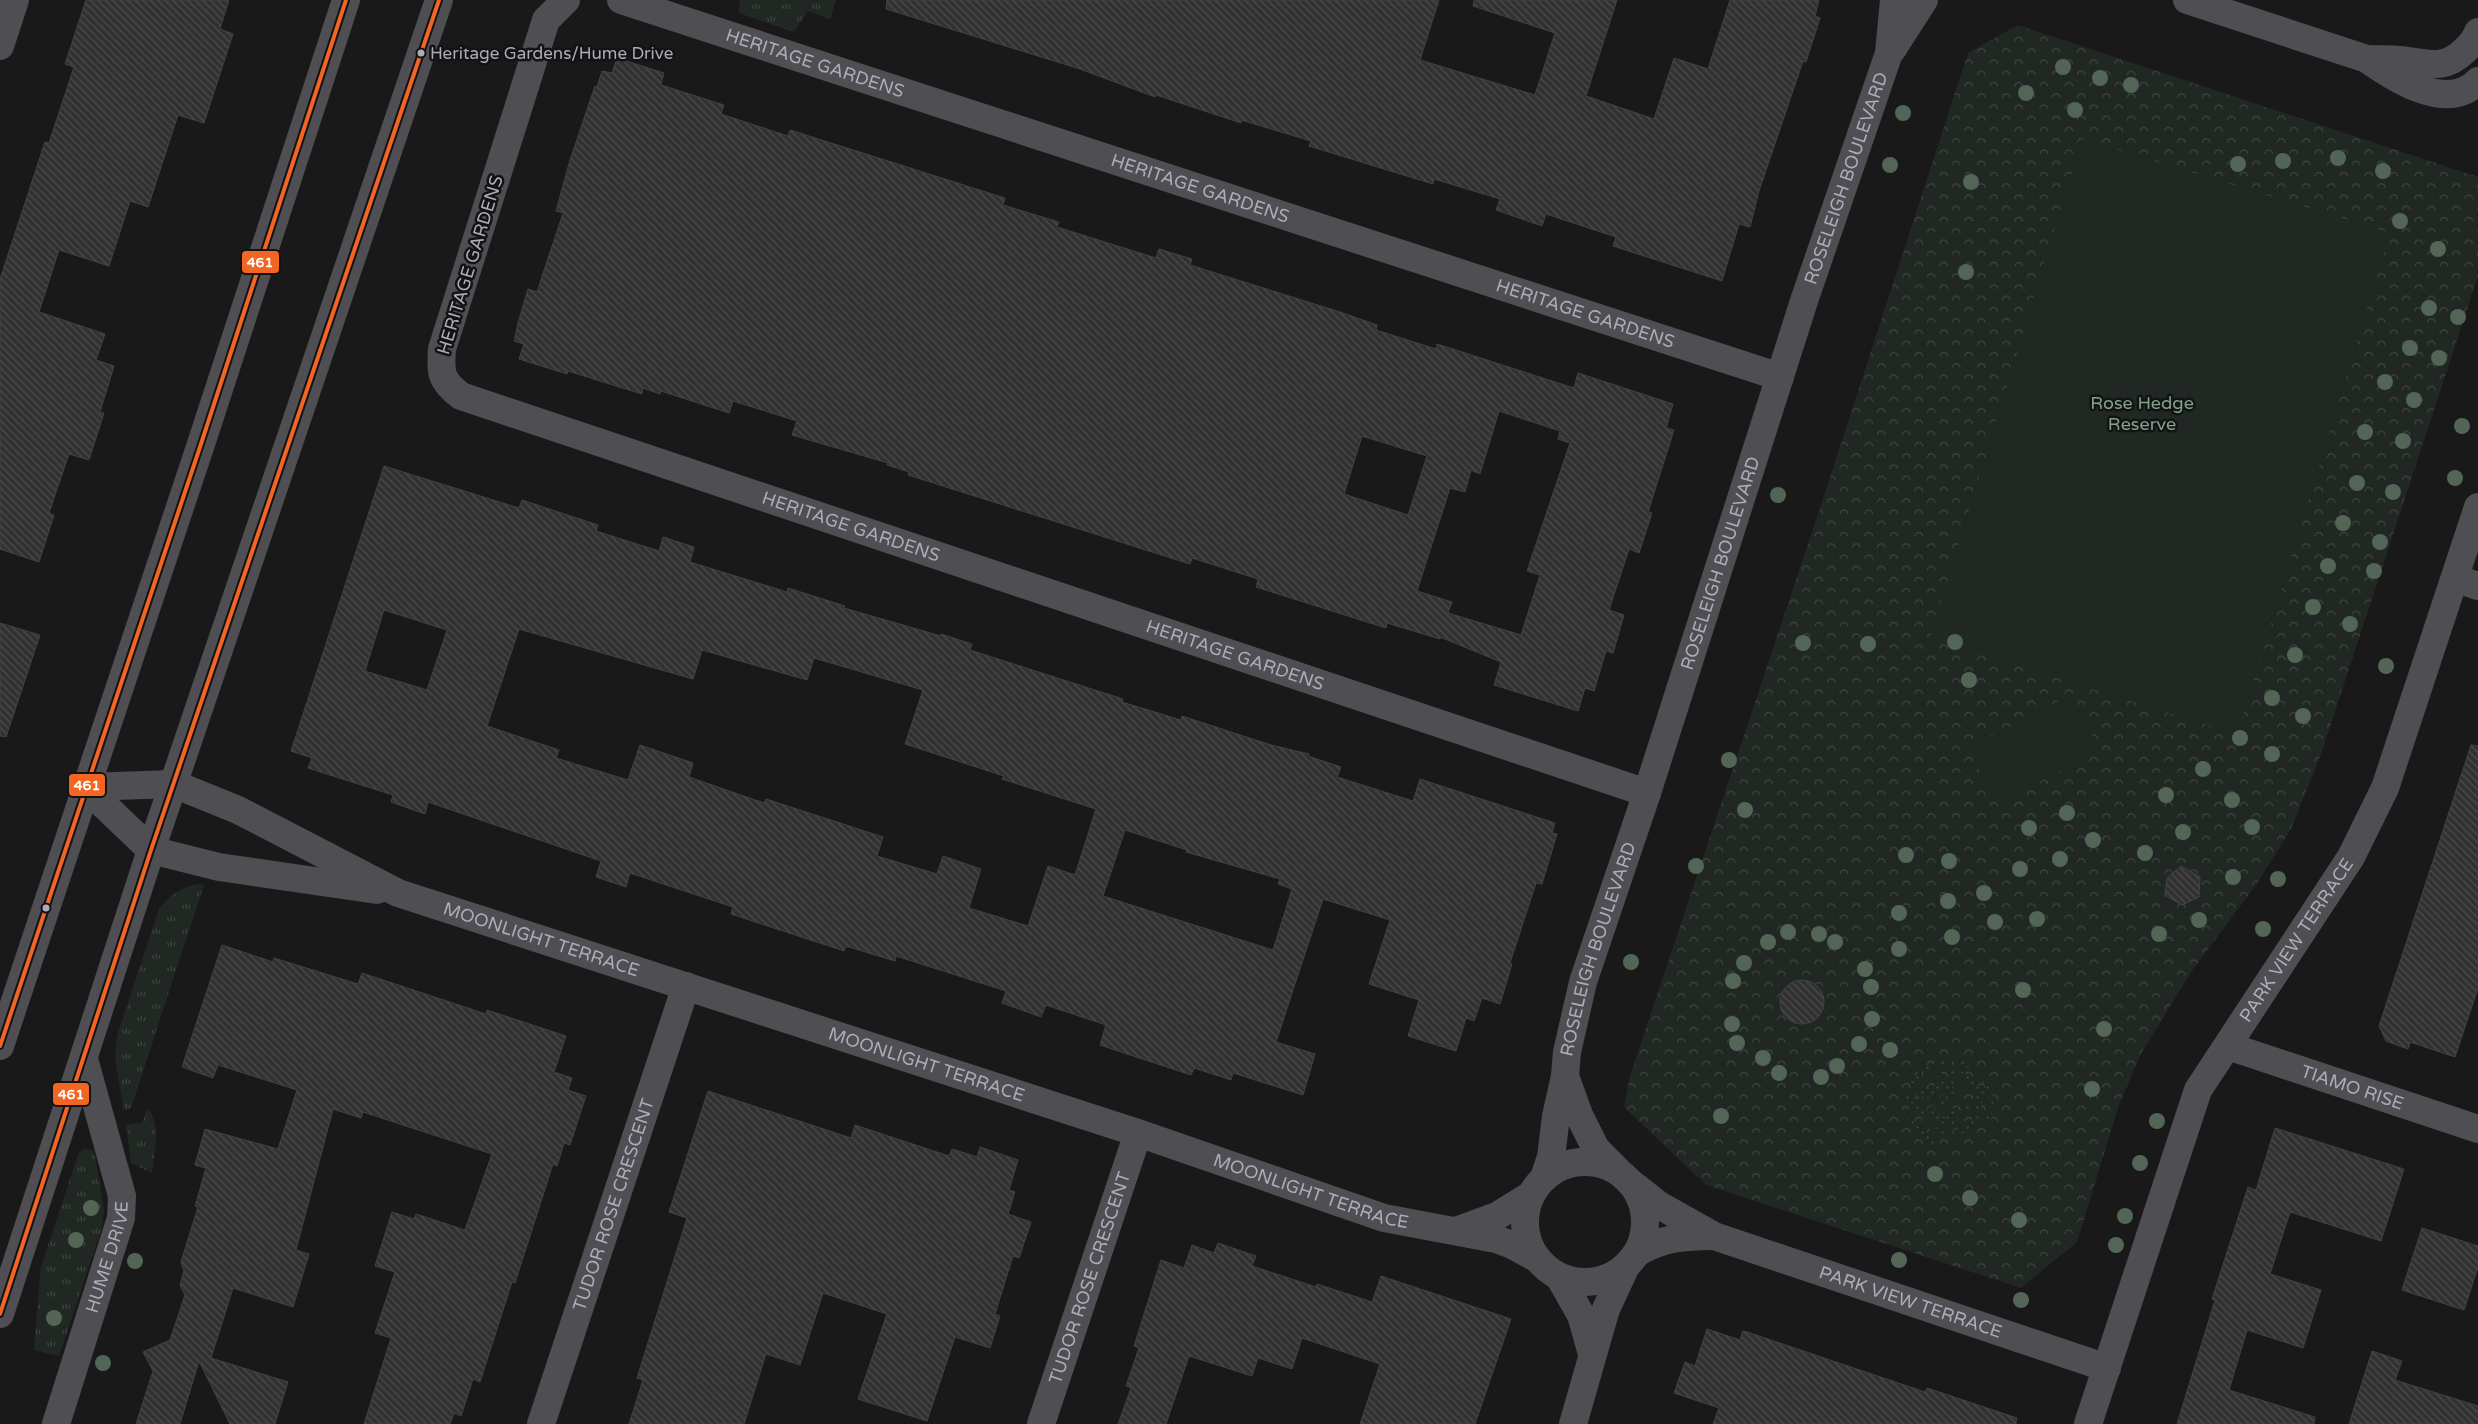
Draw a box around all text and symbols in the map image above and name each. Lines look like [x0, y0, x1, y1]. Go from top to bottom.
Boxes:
street label: HERITAGE GARDENS [723, 24, 907, 102]
place label: Heritage Gardens/Hume Drive [430, 43, 673, 64]
marker: Heritage Gardens/Hume Drive [416, 48, 426, 58]
street label: ROSELEIGH BOULEVARD [1799, 69, 1893, 287]
street label: HERITAGE GARDENS [1108, 149, 1292, 228]
street label: HERITAGE GARDENS [432, 173, 508, 357]
line badge: 461 [241, 250, 280, 274]
text: 461 [247, 254, 273, 271]
street label: HERITAGE GARDENS [1493, 274, 1677, 353]
park label: Rose Hedge Reserve [2090, 392, 2194, 435]
street label: ROSELEIGH BOULEVARD [1676, 454, 1765, 673]
street label: HERITAGE GARDENS [759, 487, 943, 567]
street label: HERITAGE GARDENS [1143, 615, 1327, 695]
line badge: 461 [68, 773, 106, 797]
text: 461 [74, 777, 100, 794]
street label: ROSELEIGH BOULEVARD [1555, 839, 1641, 1058]
street label: PARK VIEW TERRACE [2235, 854, 2358, 1026]
street label: MOONLIGHT TERRACE [440, 897, 642, 982]
unlabelled marker [41, 903, 51, 913]
street label: MOONLIGHT TERRACE [826, 1022, 1027, 1106]
street label: TIAMO RISE [2298, 1060, 2406, 1115]
line badge: 461 [52, 1082, 90, 1106]
text: 461 [58, 1086, 84, 1103]
street label: TUDOR ROSE CRESCENT [568, 1096, 659, 1314]
street label: MOONLIGHT TERRACE [1210, 1149, 1410, 1233]
street label: TUDOR ROSE CRESCENT [1044, 1169, 1135, 1387]
street label: HUME DRIVE [81, 1200, 133, 1316]
street label: PARK VIEW TERRACE [1816, 1261, 2005, 1343]

